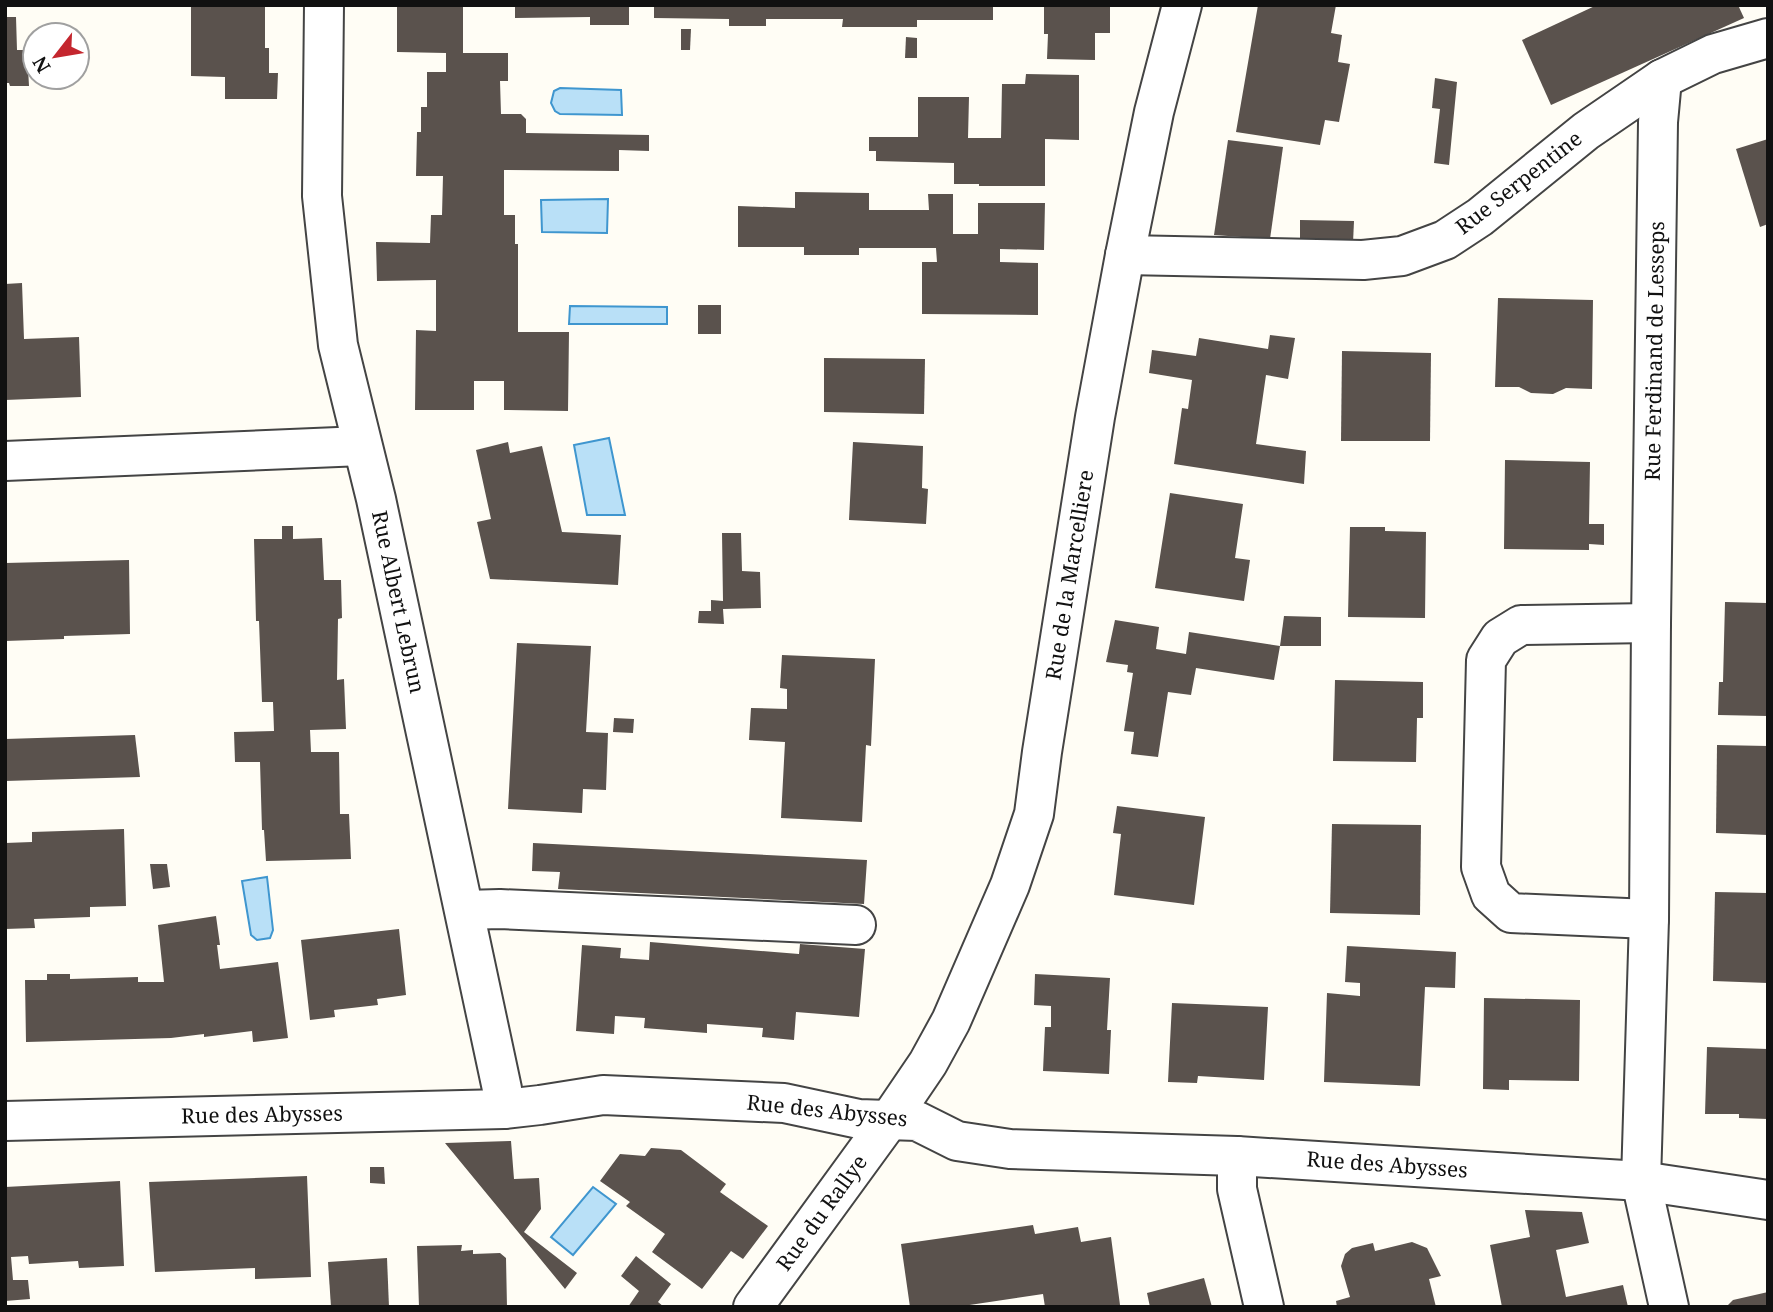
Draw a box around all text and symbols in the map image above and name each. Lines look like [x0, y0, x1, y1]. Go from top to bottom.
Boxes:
north arrow [21, 21, 91, 91]
text: N [26, 52, 56, 78]
street label: Rue Serpentine [1450, 124, 1587, 240]
street label: Rue Ferdinand de Lesseps [1638, 221, 1670, 481]
street label: Rue de la Marcelliere [1039, 468, 1099, 682]
street label: Rue Albert Lebrun [366, 508, 432, 696]
street label: Rue des Abysses [745, 1088, 909, 1132]
street label: Rue des Abysses [181, 1099, 343, 1129]
street label: Rue des Abysses [1305, 1144, 1469, 1184]
street label: Rue du Rallye [770, 1149, 873, 1276]

